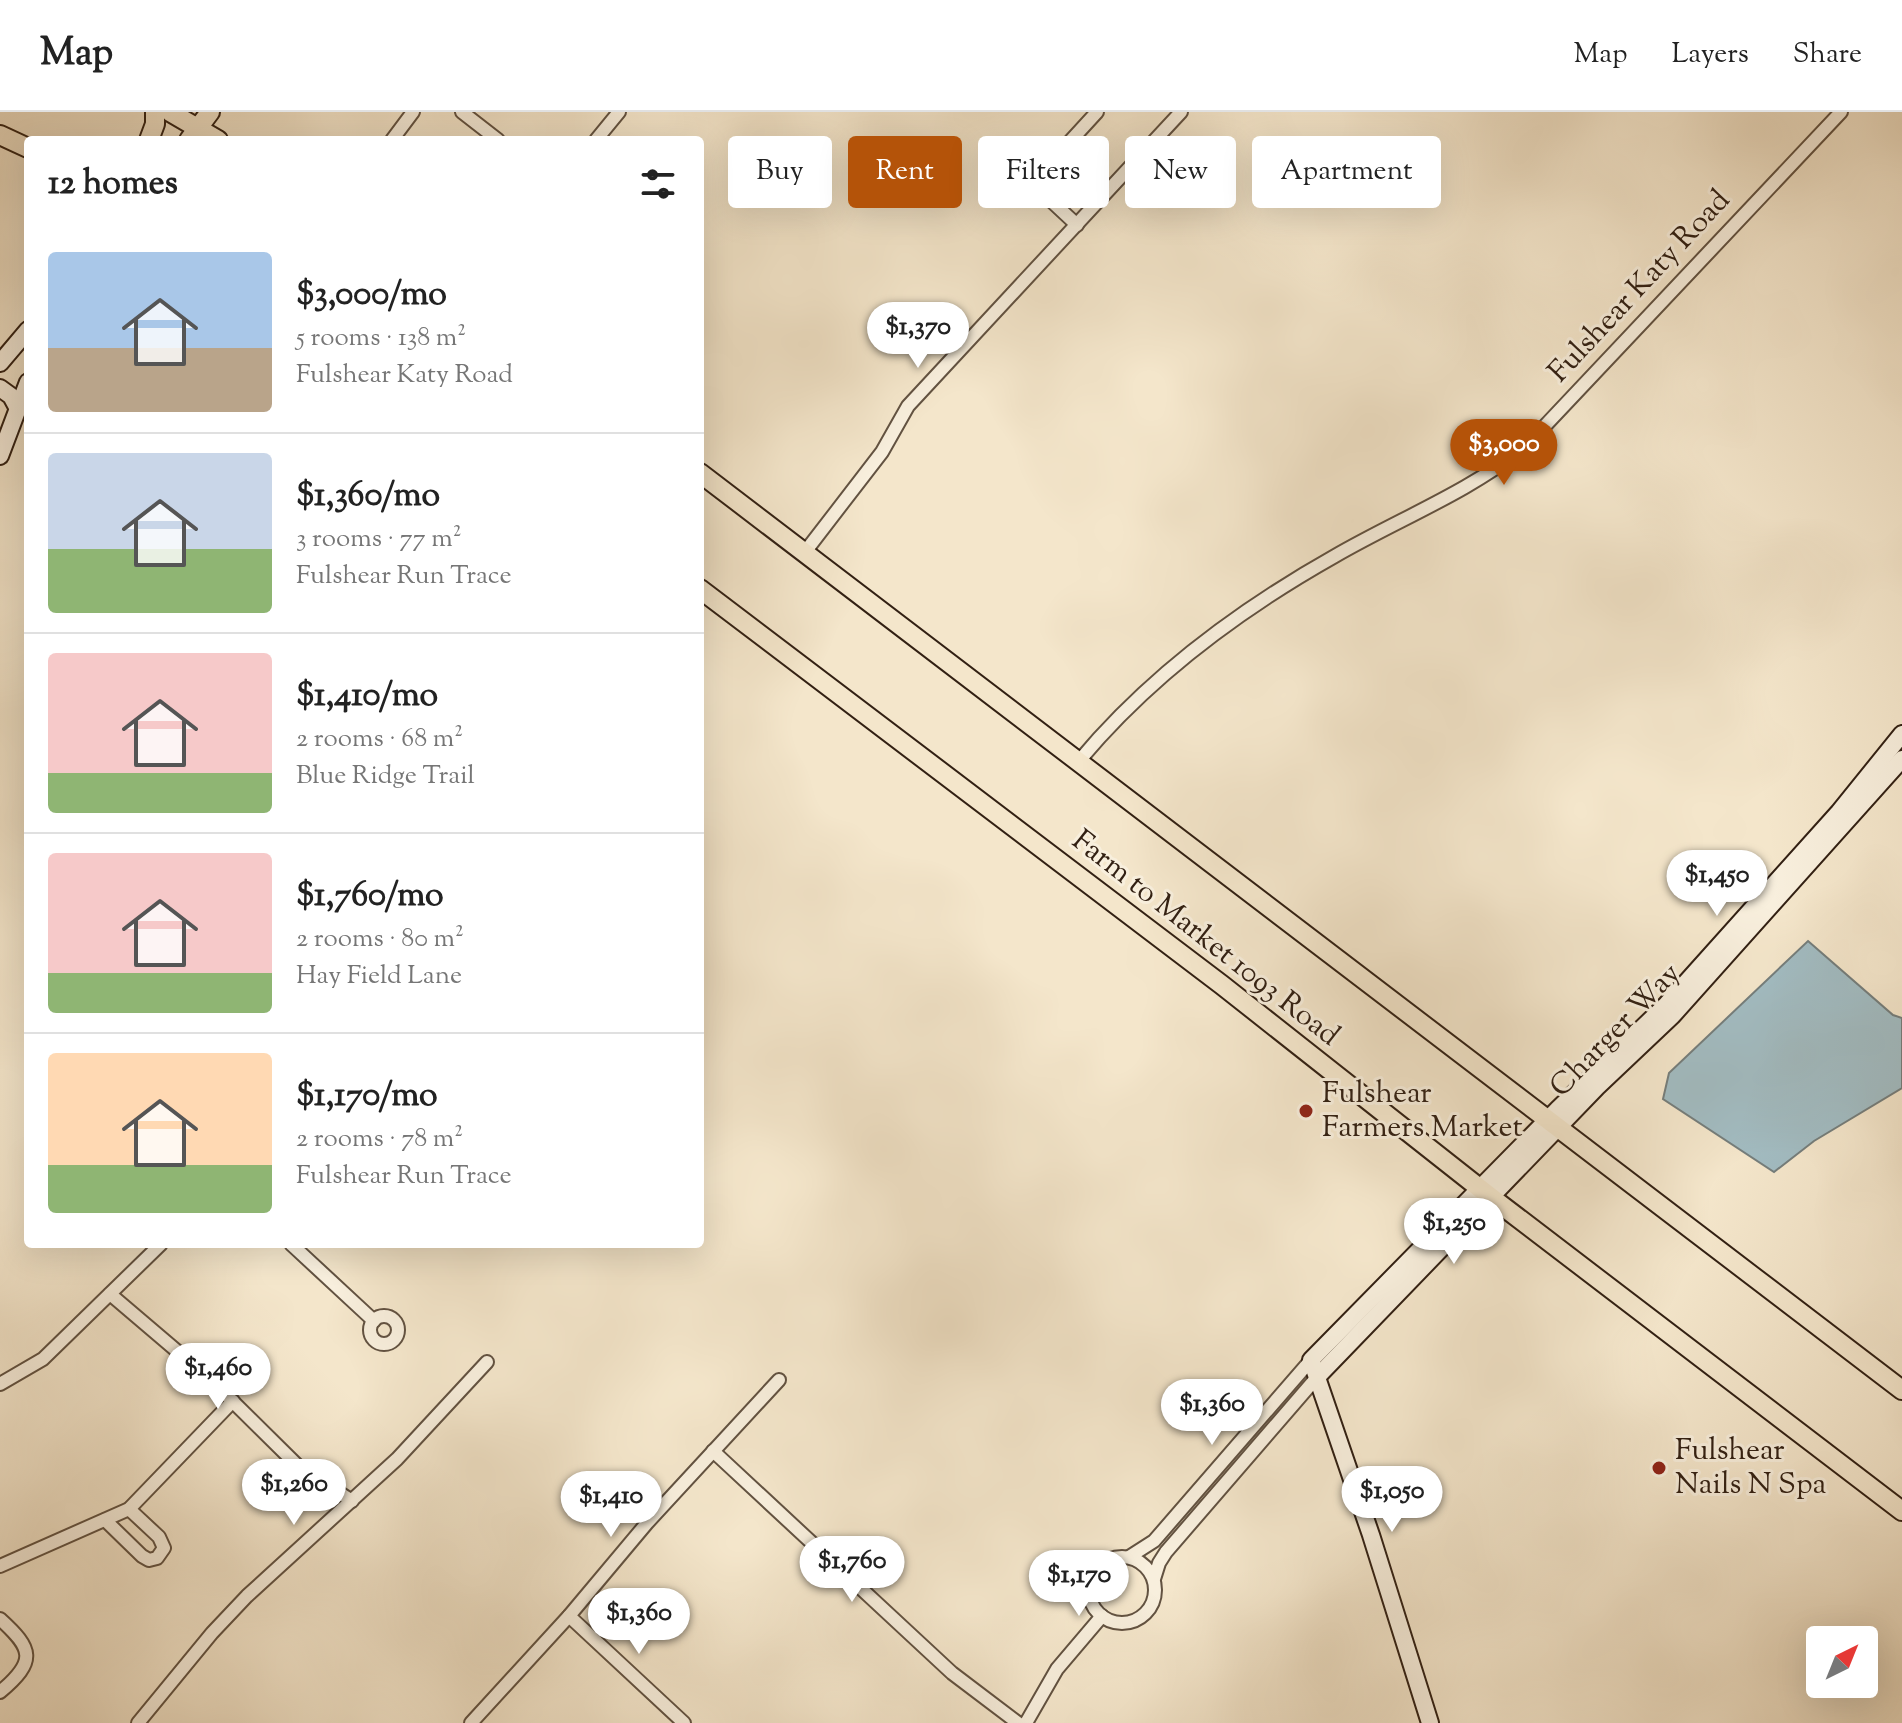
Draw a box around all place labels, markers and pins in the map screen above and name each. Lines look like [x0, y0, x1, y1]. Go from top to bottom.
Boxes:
pin: $1,370 [853, 302, 983, 370]
pin: $3,000 [1439, 419, 1569, 487]
pin: $1,450 [1652, 850, 1782, 918]
place label: Fulshear Farmers Market [1322, 1073, 1523, 1150]
marker: Fulshear Farmers Market [1297, 1102, 1315, 1120]
pin: $1,250 [1389, 1198, 1519, 1266]
pin: $1,460 [153, 1343, 283, 1411]
pin: $1,360 [1147, 1379, 1277, 1447]
place label: Fulshear Nails N Spa [1675, 1430, 1827, 1507]
pin: $1,260 [229, 1459, 359, 1527]
marker: Fulshear Nails N Spa [1650, 1459, 1668, 1477]
pin: $1,050 [1327, 1466, 1457, 1534]
pin: $1,410 [546, 1471, 676, 1539]
pin: $1,760 [787, 1536, 917, 1604]
pin: $1,170 [1014, 1550, 1144, 1618]
pin: $1,360 [574, 1588, 704, 1656]

